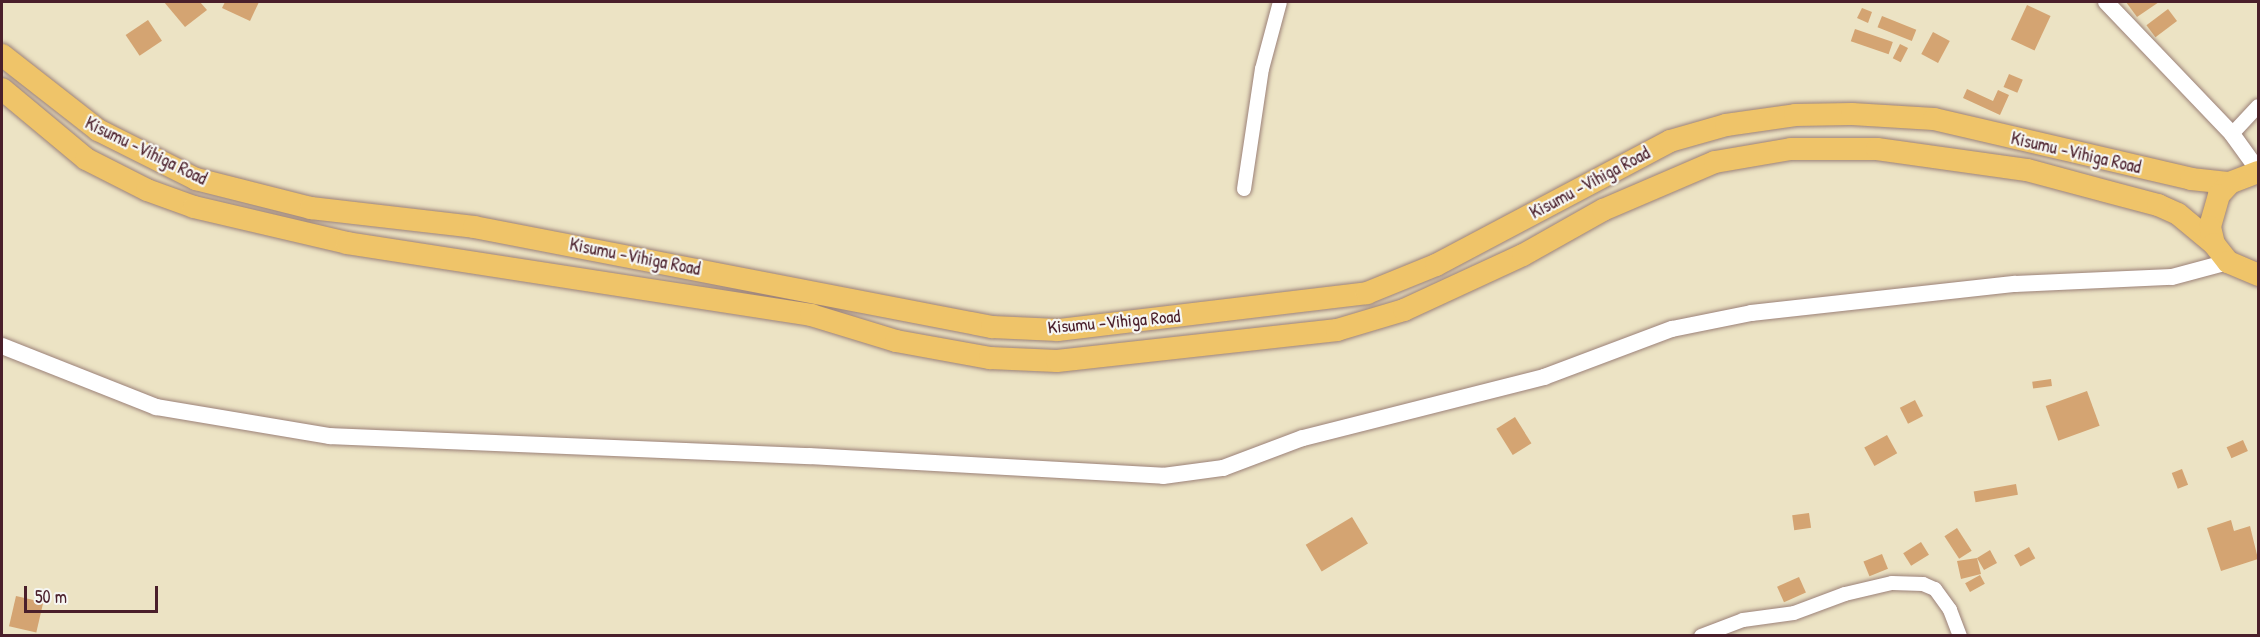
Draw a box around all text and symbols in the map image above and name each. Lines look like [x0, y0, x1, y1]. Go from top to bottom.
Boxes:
street label: Kisumu -Vihiga Road [82, 112, 210, 190]
street label: Kisumu -Vihiga Road [2009, 128, 2143, 178]
street label: Kisumu -Vihiga Road [1526, 142, 1654, 224]
street label: Kisumu -Vihiga Road [568, 234, 702, 280]
street label: Kisumu -Vihiga Road [1047, 305, 1181, 339]
scale bar [27, 574, 160, 612]
text: 50 m [35, 584, 67, 609]

